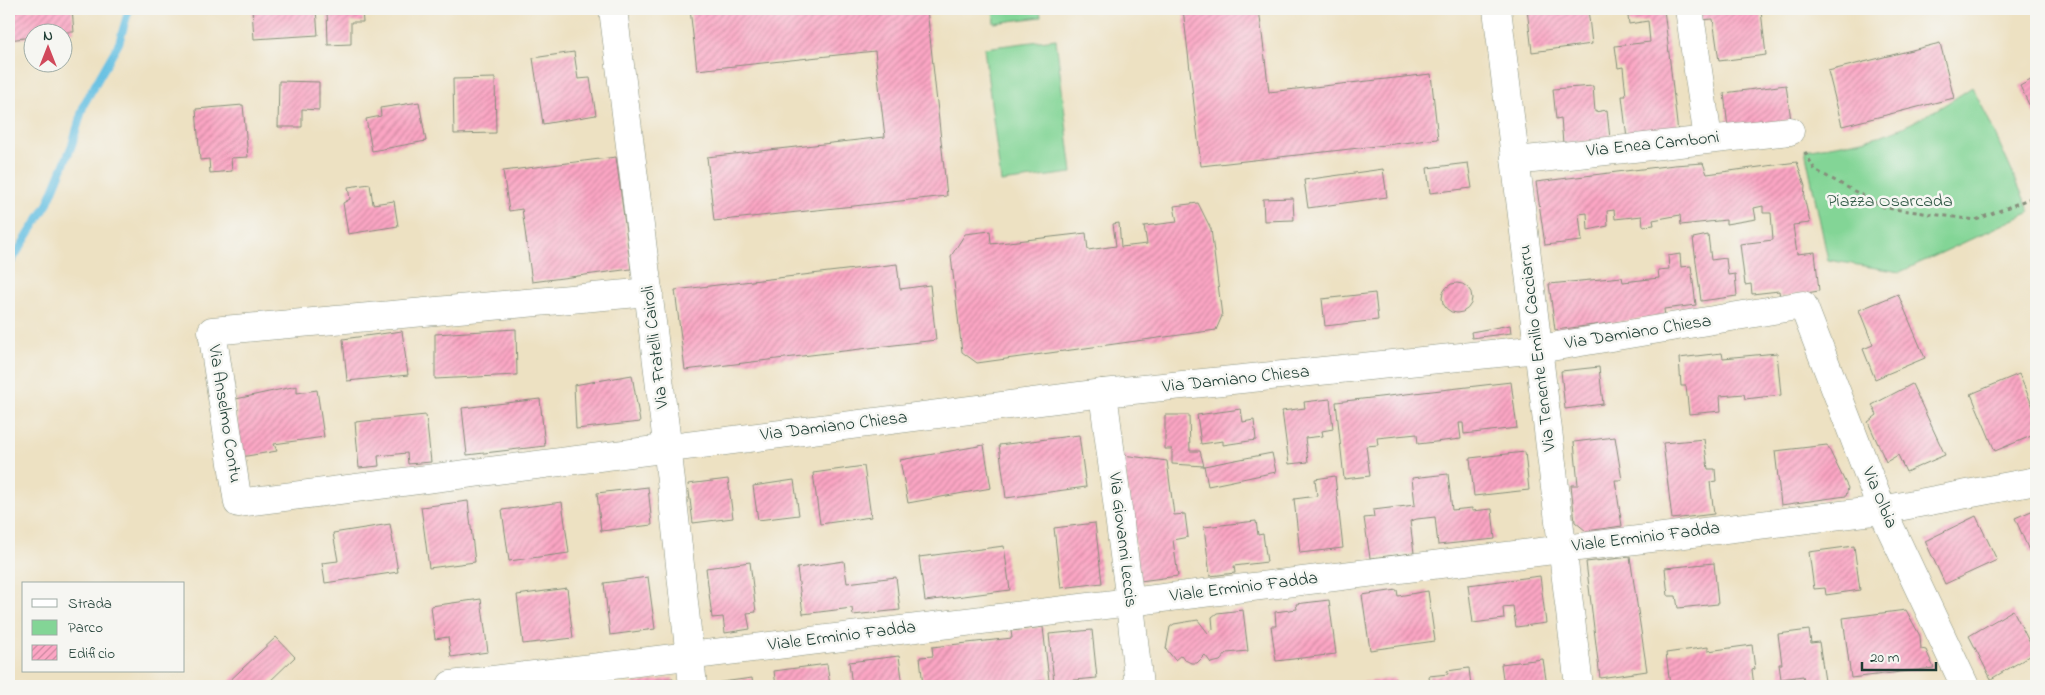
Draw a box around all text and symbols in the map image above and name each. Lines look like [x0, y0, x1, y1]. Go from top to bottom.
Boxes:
north arrow [22, 22, 72, 72]
text: N [43, 26, 53, 47]
street label: Via Enea Camboni [1584, 125, 1721, 165]
park label: Piazza Osarcada [1827, 189, 1953, 215]
street label: Via Tenente Emilio Cacciarru [1512, 243, 1564, 454]
street label: Via Fratelli Cairoli [636, 284, 677, 411]
street label: Via Damiano Chiesa [1562, 309, 1713, 358]
street label: Via Anselmo Contu [200, 342, 248, 485]
street label: Via Damiano Chiesa [1160, 359, 1311, 401]
street label: Via Damiano Chiesa [758, 405, 909, 449]
street label: Via Olbia [1854, 462, 1903, 533]
street label: Via Giovanni Leccis [1101, 470, 1143, 609]
street label: Viale Erminio Fadda [1570, 516, 1721, 560]
street label: Viale Erminio Fadda [1168, 566, 1319, 610]
legend [22, 582, 185, 672]
text: Strada [68, 593, 112, 615]
street label: Viale Erminio Fadda [766, 615, 917, 659]
text: Parco [68, 617, 103, 639]
scale bar [1862, 640, 1936, 672]
text: Edificio [68, 643, 115, 665]
text: 20 m [1870, 647, 1900, 669]

